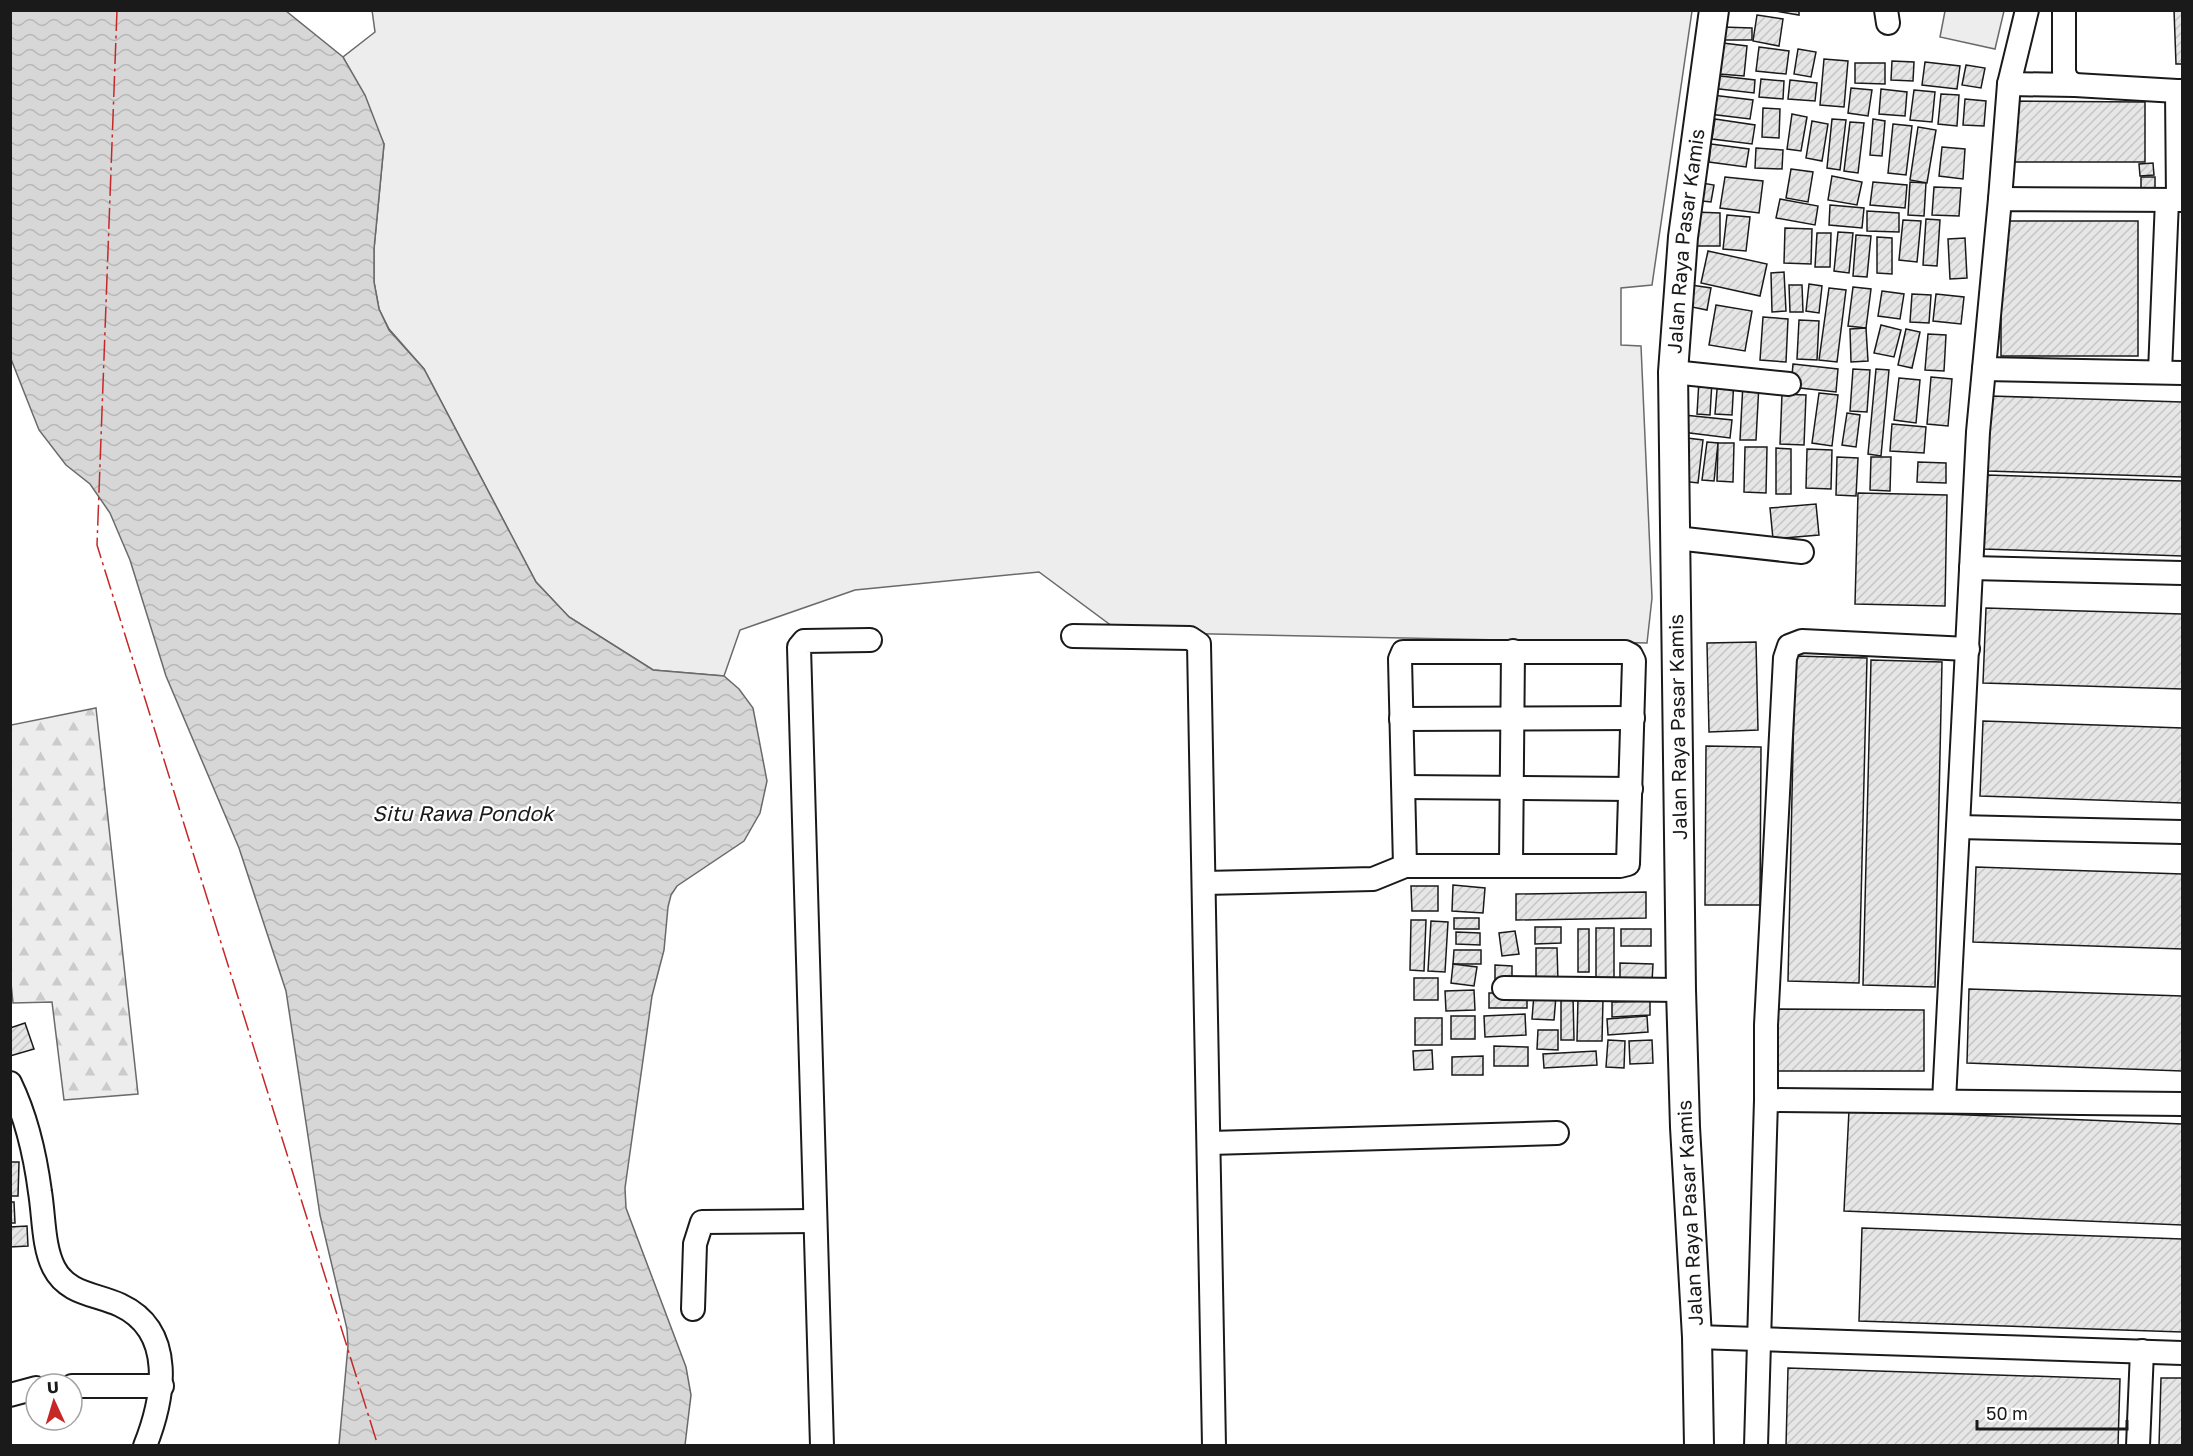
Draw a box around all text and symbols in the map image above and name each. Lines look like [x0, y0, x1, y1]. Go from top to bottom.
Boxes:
street label: Jalan Raya Pasar Kamis [1661, 127, 1709, 354]
street label: Jalan Raya Pasar Kamis [1663, 614, 1691, 840]
water label: Situ Rawa Pondok [372, 800, 556, 826]
street label: Jalan Raya Pasar Kamis [1671, 1100, 1707, 1327]
north arrow [24, 1372, 84, 1432]
text: U [46, 1377, 59, 1397]
scale bar [1977, 1393, 2127, 1431]
text: 50 m [1986, 1402, 2028, 1424]

